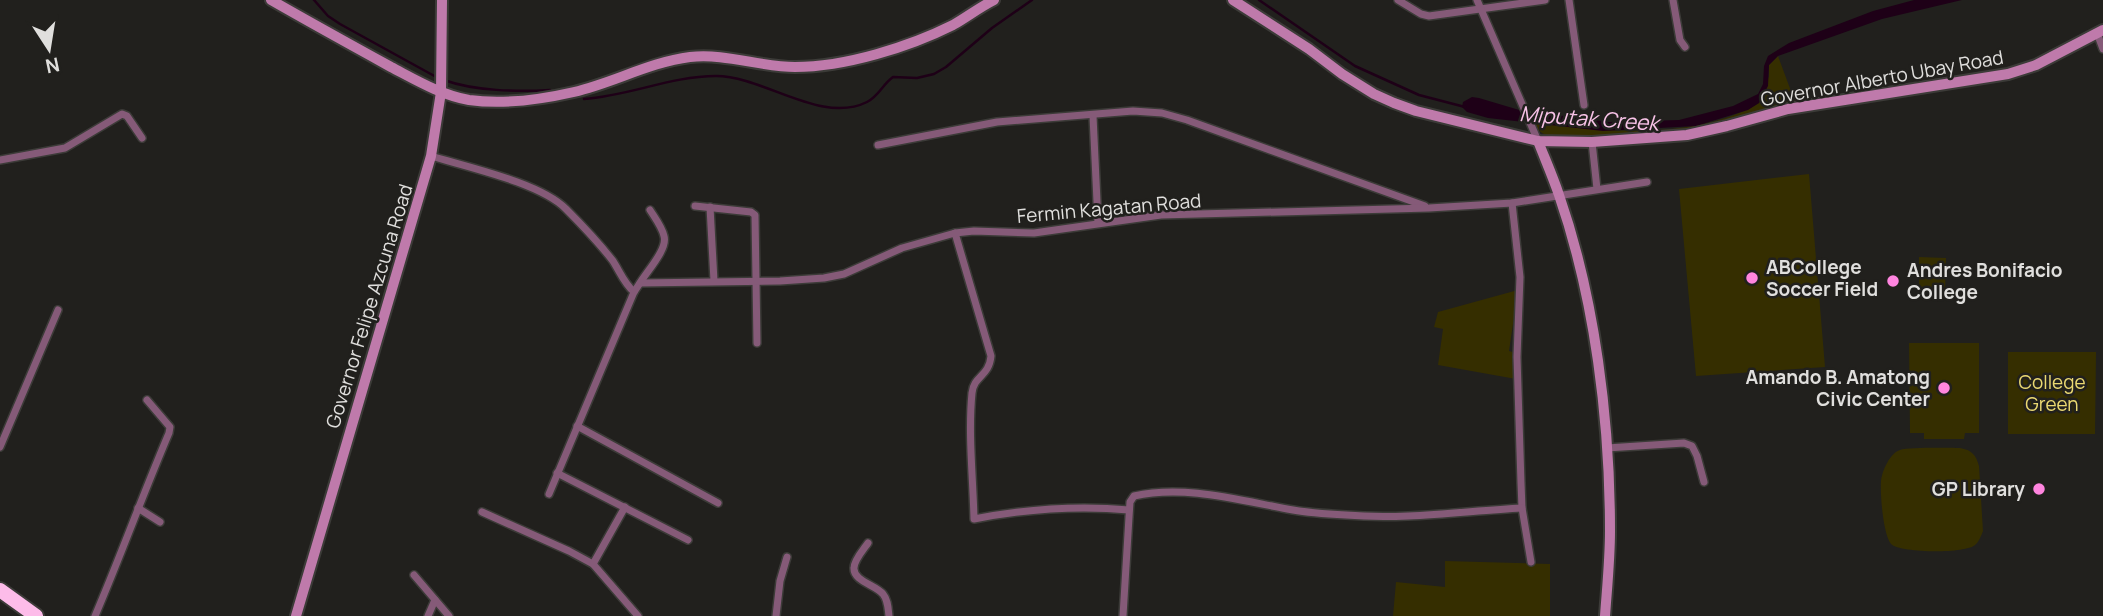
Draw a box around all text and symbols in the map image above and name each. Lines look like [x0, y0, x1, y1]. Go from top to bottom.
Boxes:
north arrow [14, 14, 84, 84]
street label: Governor Alberto Ubay Road [1759, 44, 2005, 112]
text: N [43, 51, 62, 80]
water label: Miputak Creek [1519, 99, 1662, 137]
street label: Governor Felipe Azcuna Road [319, 181, 419, 431]
street label: Fermin Kagatan Road [1016, 187, 1202, 229]
place label: ABCollege Soccer Field [1766, 254, 1878, 302]
place label: Andres Bonifacio College [1907, 257, 2063, 305]
marker: ABCollege Soccer Field [1744, 270, 1760, 286]
marker: Andres Bonifacio College [1885, 273, 1901, 289]
place label: Amando B. Amatong Civic Center [1745, 364, 1930, 412]
park label: College Green [2018, 369, 2086, 417]
marker: Amando B. Amatong Civic Center [1936, 380, 1952, 396]
place label: GP Library [1932, 476, 2025, 502]
marker: GP Library [2031, 481, 2047, 497]

